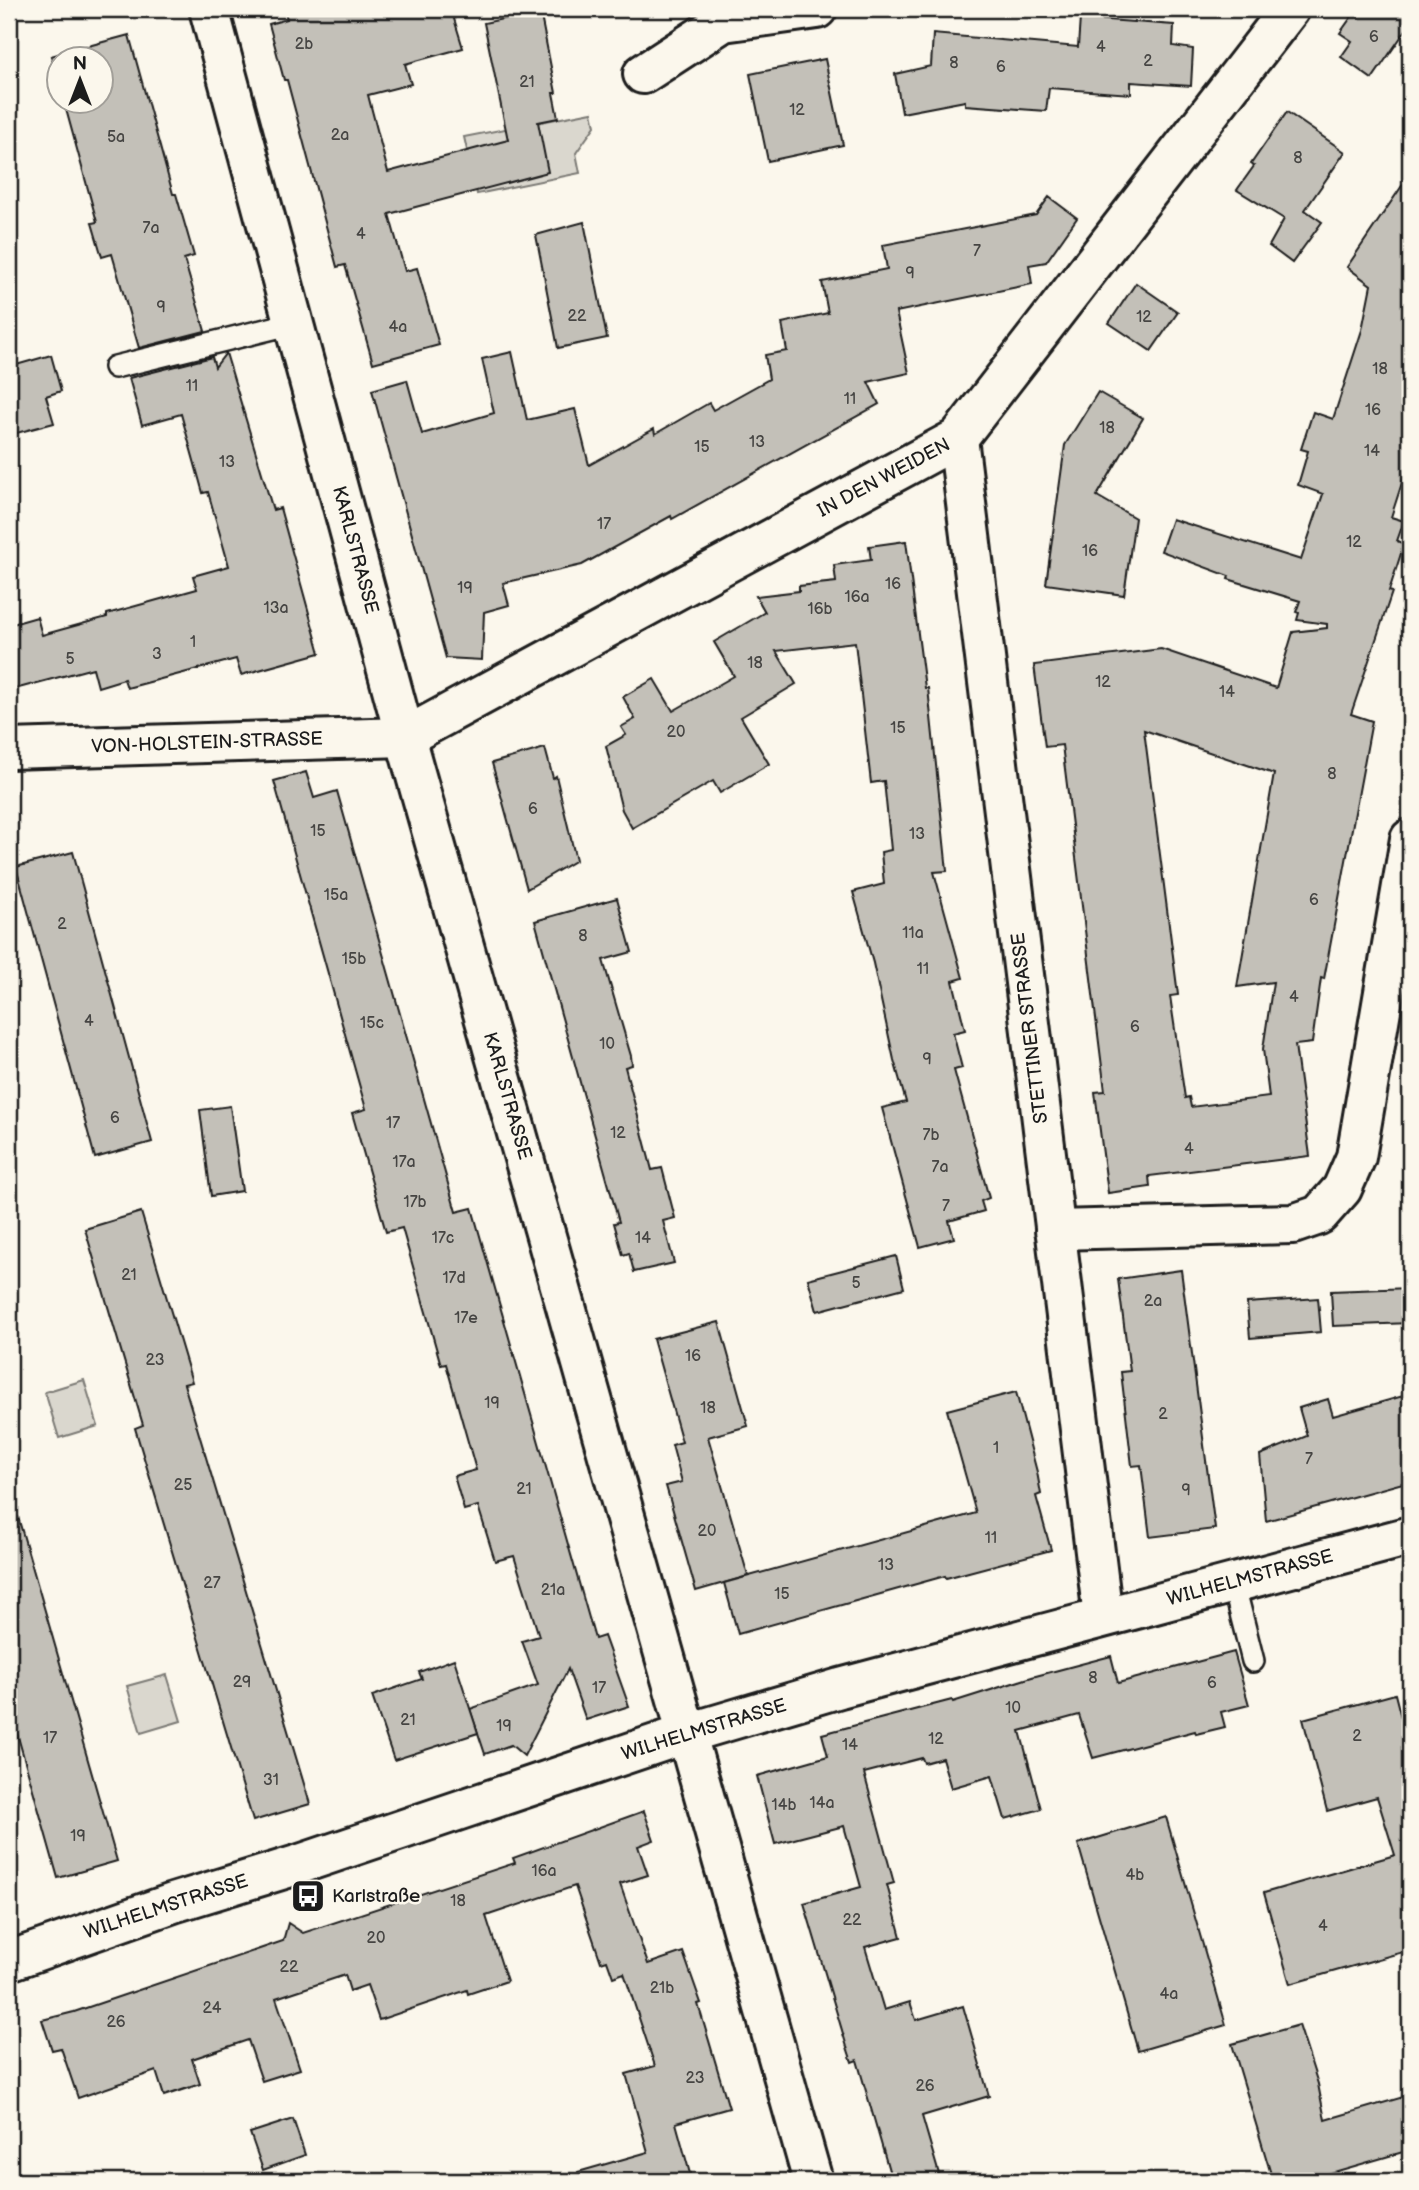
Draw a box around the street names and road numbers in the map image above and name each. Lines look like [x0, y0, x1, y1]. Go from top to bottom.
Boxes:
street label: IN DEN WEIDEN [814, 433, 954, 523]
street label: KARLSTRASSE [327, 484, 383, 616]
street label: VON-HOLSTEIN-STRASSE [91, 727, 323, 759]
street label: STETTINER STRASSE [1007, 931, 1053, 1125]
street label: KARLSTRASSE [478, 1030, 536, 1162]
street label: WILHELMSTRASSE [1164, 1545, 1336, 1611]
street label: WILHELMSTRASSE [619, 1694, 789, 1766]
street label: WILHELMSTRASSE [81, 1870, 251, 1944]

